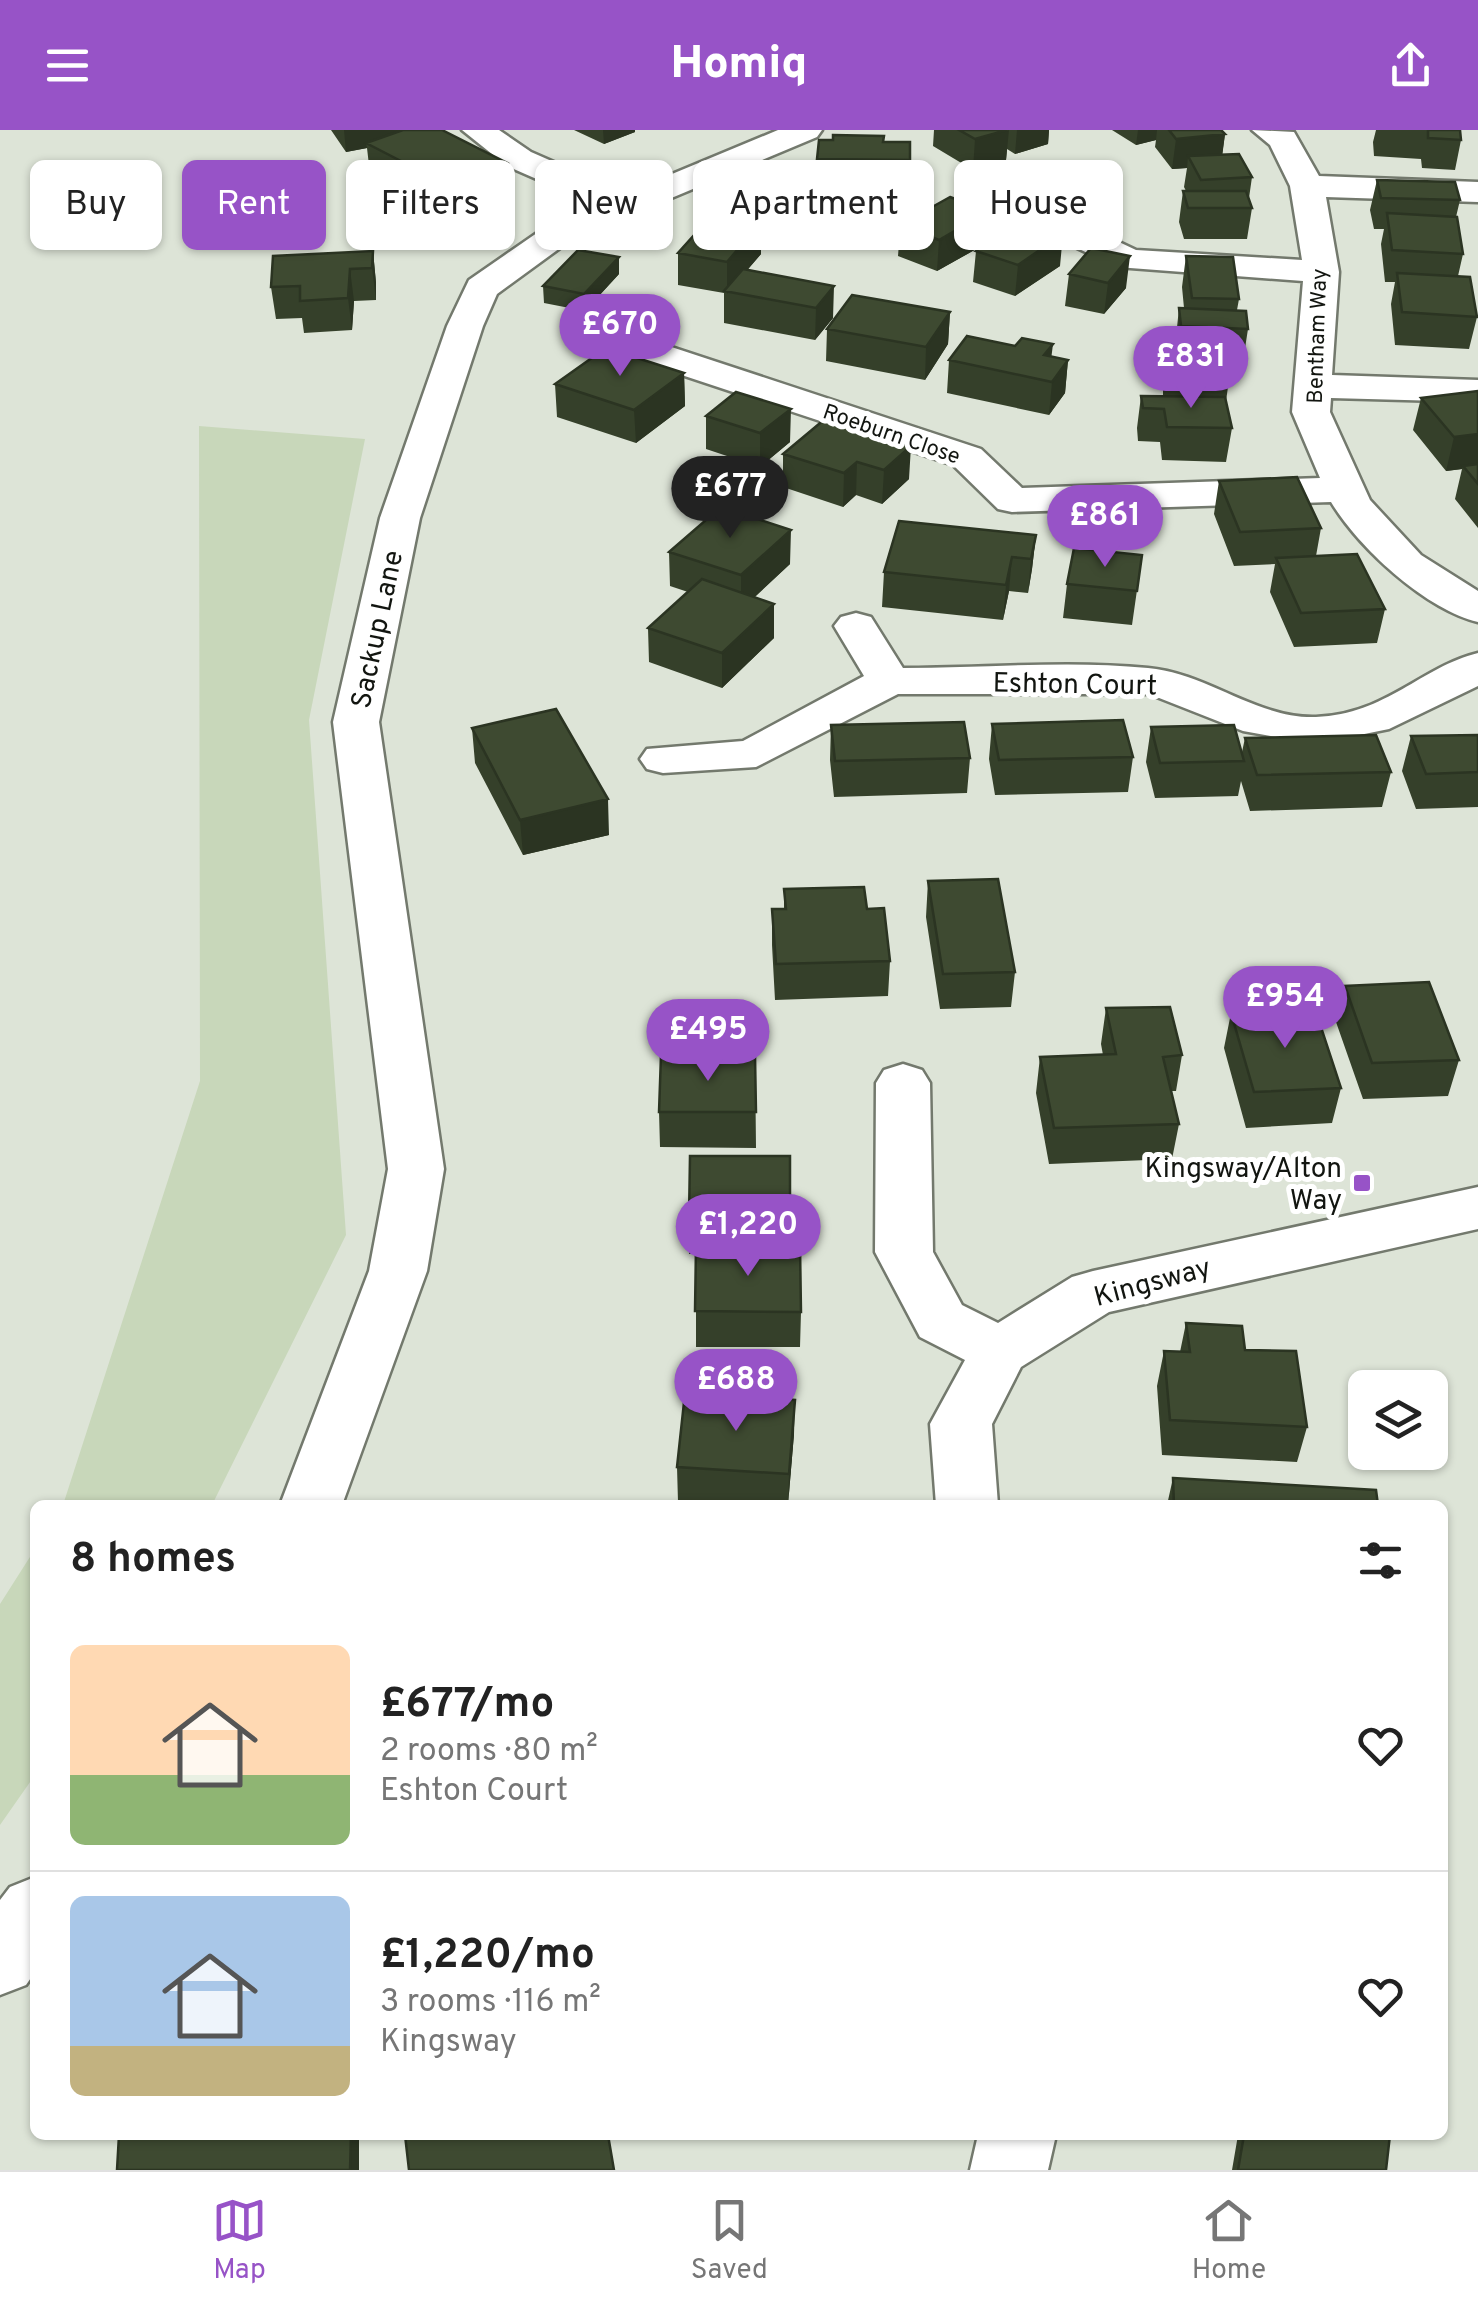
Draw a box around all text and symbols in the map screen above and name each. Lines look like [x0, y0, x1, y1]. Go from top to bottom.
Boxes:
text: Homiq [670, 37, 808, 94]
icon: menu [40, 38, 95, 93]
icon: share [1383, 38, 1438, 93]
chip: Buy [30, 160, 162, 250]
chip: Rent [182, 160, 326, 250]
chip: Filters [346, 160, 515, 250]
chip: New [535, 160, 673, 250]
chip: Apartment [693, 160, 934, 250]
chip: House [954, 160, 1123, 250]
street label: Bentham Way [1303, 268, 1334, 404]
pin: £670 [561, 294, 679, 379]
text: £670 [581, 306, 659, 346]
pin: £831 [1132, 326, 1250, 411]
text: £831 [1155, 338, 1227, 378]
street label: Roeburn Close [819, 399, 963, 471]
pin: £677 [671, 456, 789, 541]
text: £677 [693, 468, 767, 508]
pin: £861 [1046, 485, 1164, 570]
text: £861 [1069, 497, 1141, 537]
street label: Sackup Lane [345, 547, 413, 712]
street label: Eshton Court [992, 667, 1158, 705]
pin: £954 [1226, 966, 1344, 1051]
text: £954 [1245, 978, 1325, 1018]
pin: £495 [649, 999, 767, 1084]
text: £495 [668, 1011, 748, 1051]
place label: Kingsway/Alton Way [1144, 1152, 1342, 1220]
marker: Kingsway/Alton Way [1351, 1172, 1373, 1194]
pin: £1,220 [667, 1194, 829, 1279]
text: £1,220 [698, 1206, 798, 1246]
street label: Kingsway [1090, 1251, 1215, 1317]
pin: £688 [677, 1349, 795, 1434]
text: £688 [696, 1361, 776, 1401]
map controls [1348, 1370, 1448, 1470]
button: layers [1348, 1370, 1448, 1470]
icon: filters [1353, 1533, 1408, 1588]
text: 8 homes [70, 1534, 236, 1587]
text: £677/mo [380, 1679, 554, 1732]
icon: home [150, 1685, 270, 1805]
icon: heart [1353, 1718, 1408, 1773]
text: 2 rooms · 80 m² [380, 1732, 598, 1772]
text: Eshton Court [380, 1772, 568, 1812]
text: £1,220/mo [380, 1930, 595, 1983]
icon: home [150, 1936, 270, 2056]
icon: heart [1353, 1969, 1408, 2024]
text: 3 rooms · 116 m² [380, 1983, 601, 2023]
text: Kingsway [380, 2023, 517, 2063]
tab: Map [212, 2193, 267, 2289]
tab: Saved [691, 2193, 768, 2289]
tab: Home [1192, 2193, 1266, 2289]

